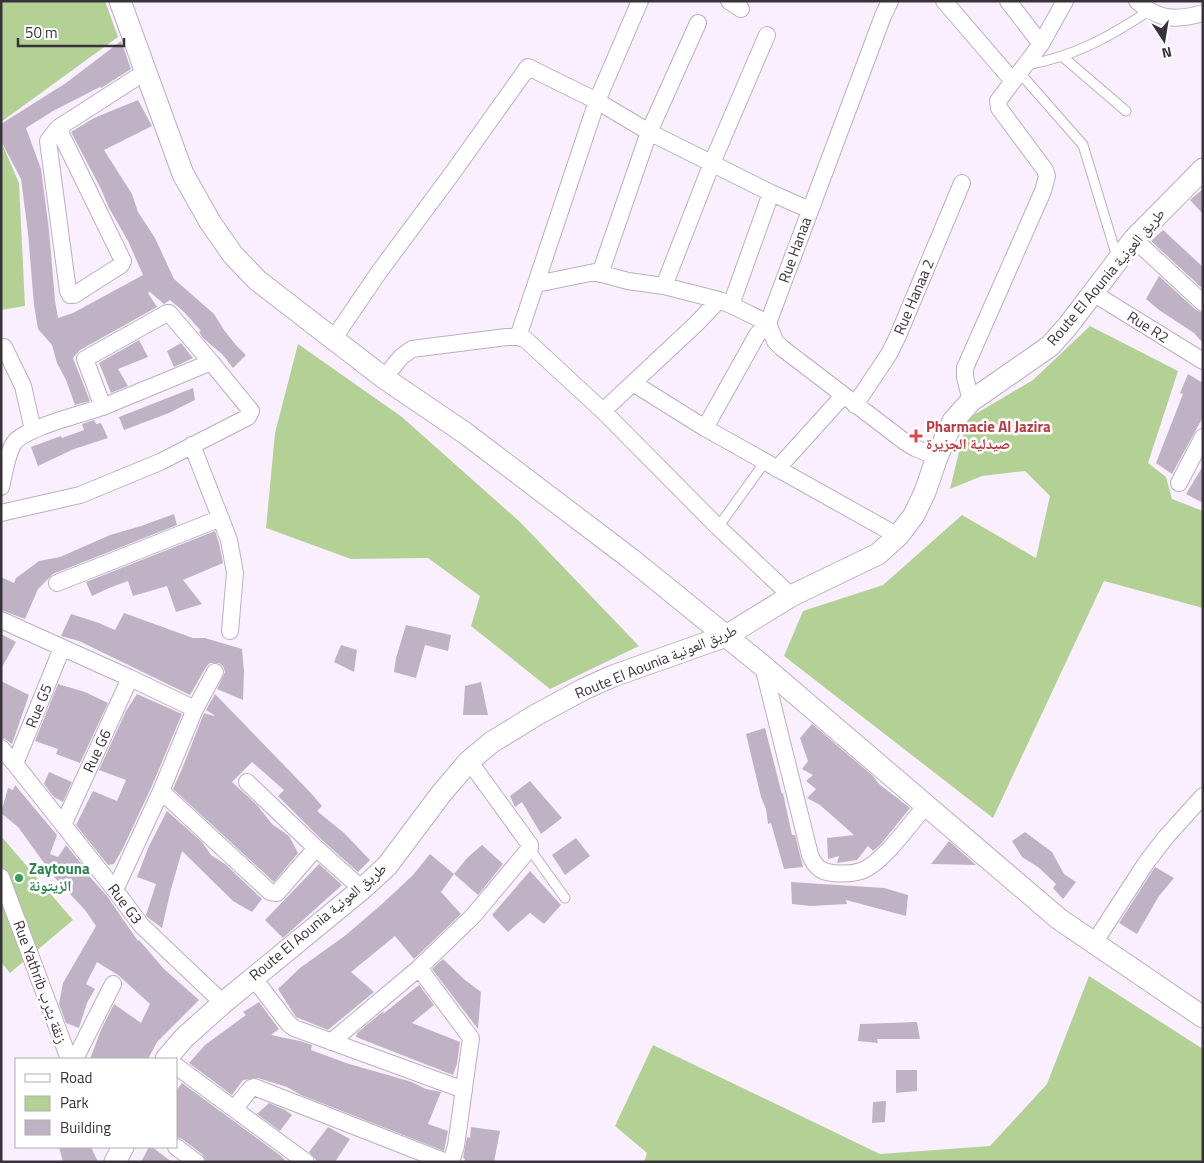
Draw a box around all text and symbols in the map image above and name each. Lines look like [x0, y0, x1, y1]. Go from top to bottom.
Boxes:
scale bar [18, 15, 124, 47]
north arrow [1139, 15, 1189, 65]
text: 50 m [25, 21, 58, 44]
text: N [1160, 42, 1174, 64]
street label: Route El Aounia طريق العونية [1041, 203, 1170, 350]
street label: Rue Hanaa [772, 213, 817, 286]
street label: Rue Hanaa 2 [887, 255, 940, 338]
street label: Rue R2 [1123, 305, 1174, 348]
place label: Pharmacie Al Jazira صيدلية الجزيرة [926, 415, 1051, 455]
marker: Pharmacie Al Jazira صيدلية الجزيرة [910, 430, 922, 442]
street label: Route El Aounia طريق العونية [571, 618, 741, 705]
street label: Rue G5 [19, 680, 58, 731]
street label: Rue G6 [76, 725, 117, 776]
place label: Zaytouna الزيتونة [29, 857, 90, 897]
street label: Route El Aounia طريق العونية [244, 857, 392, 986]
marker: Zaytouna الزيتونة [13, 872, 25, 884]
street label: Rue G3 [102, 879, 148, 929]
street label: Rue Yathrib زنقة يثرب [7, 917, 74, 1047]
legend [15, 1058, 178, 1148]
text: Road [60, 1066, 92, 1089]
text: Park [60, 1091, 89, 1114]
text: Building [60, 1116, 111, 1139]

